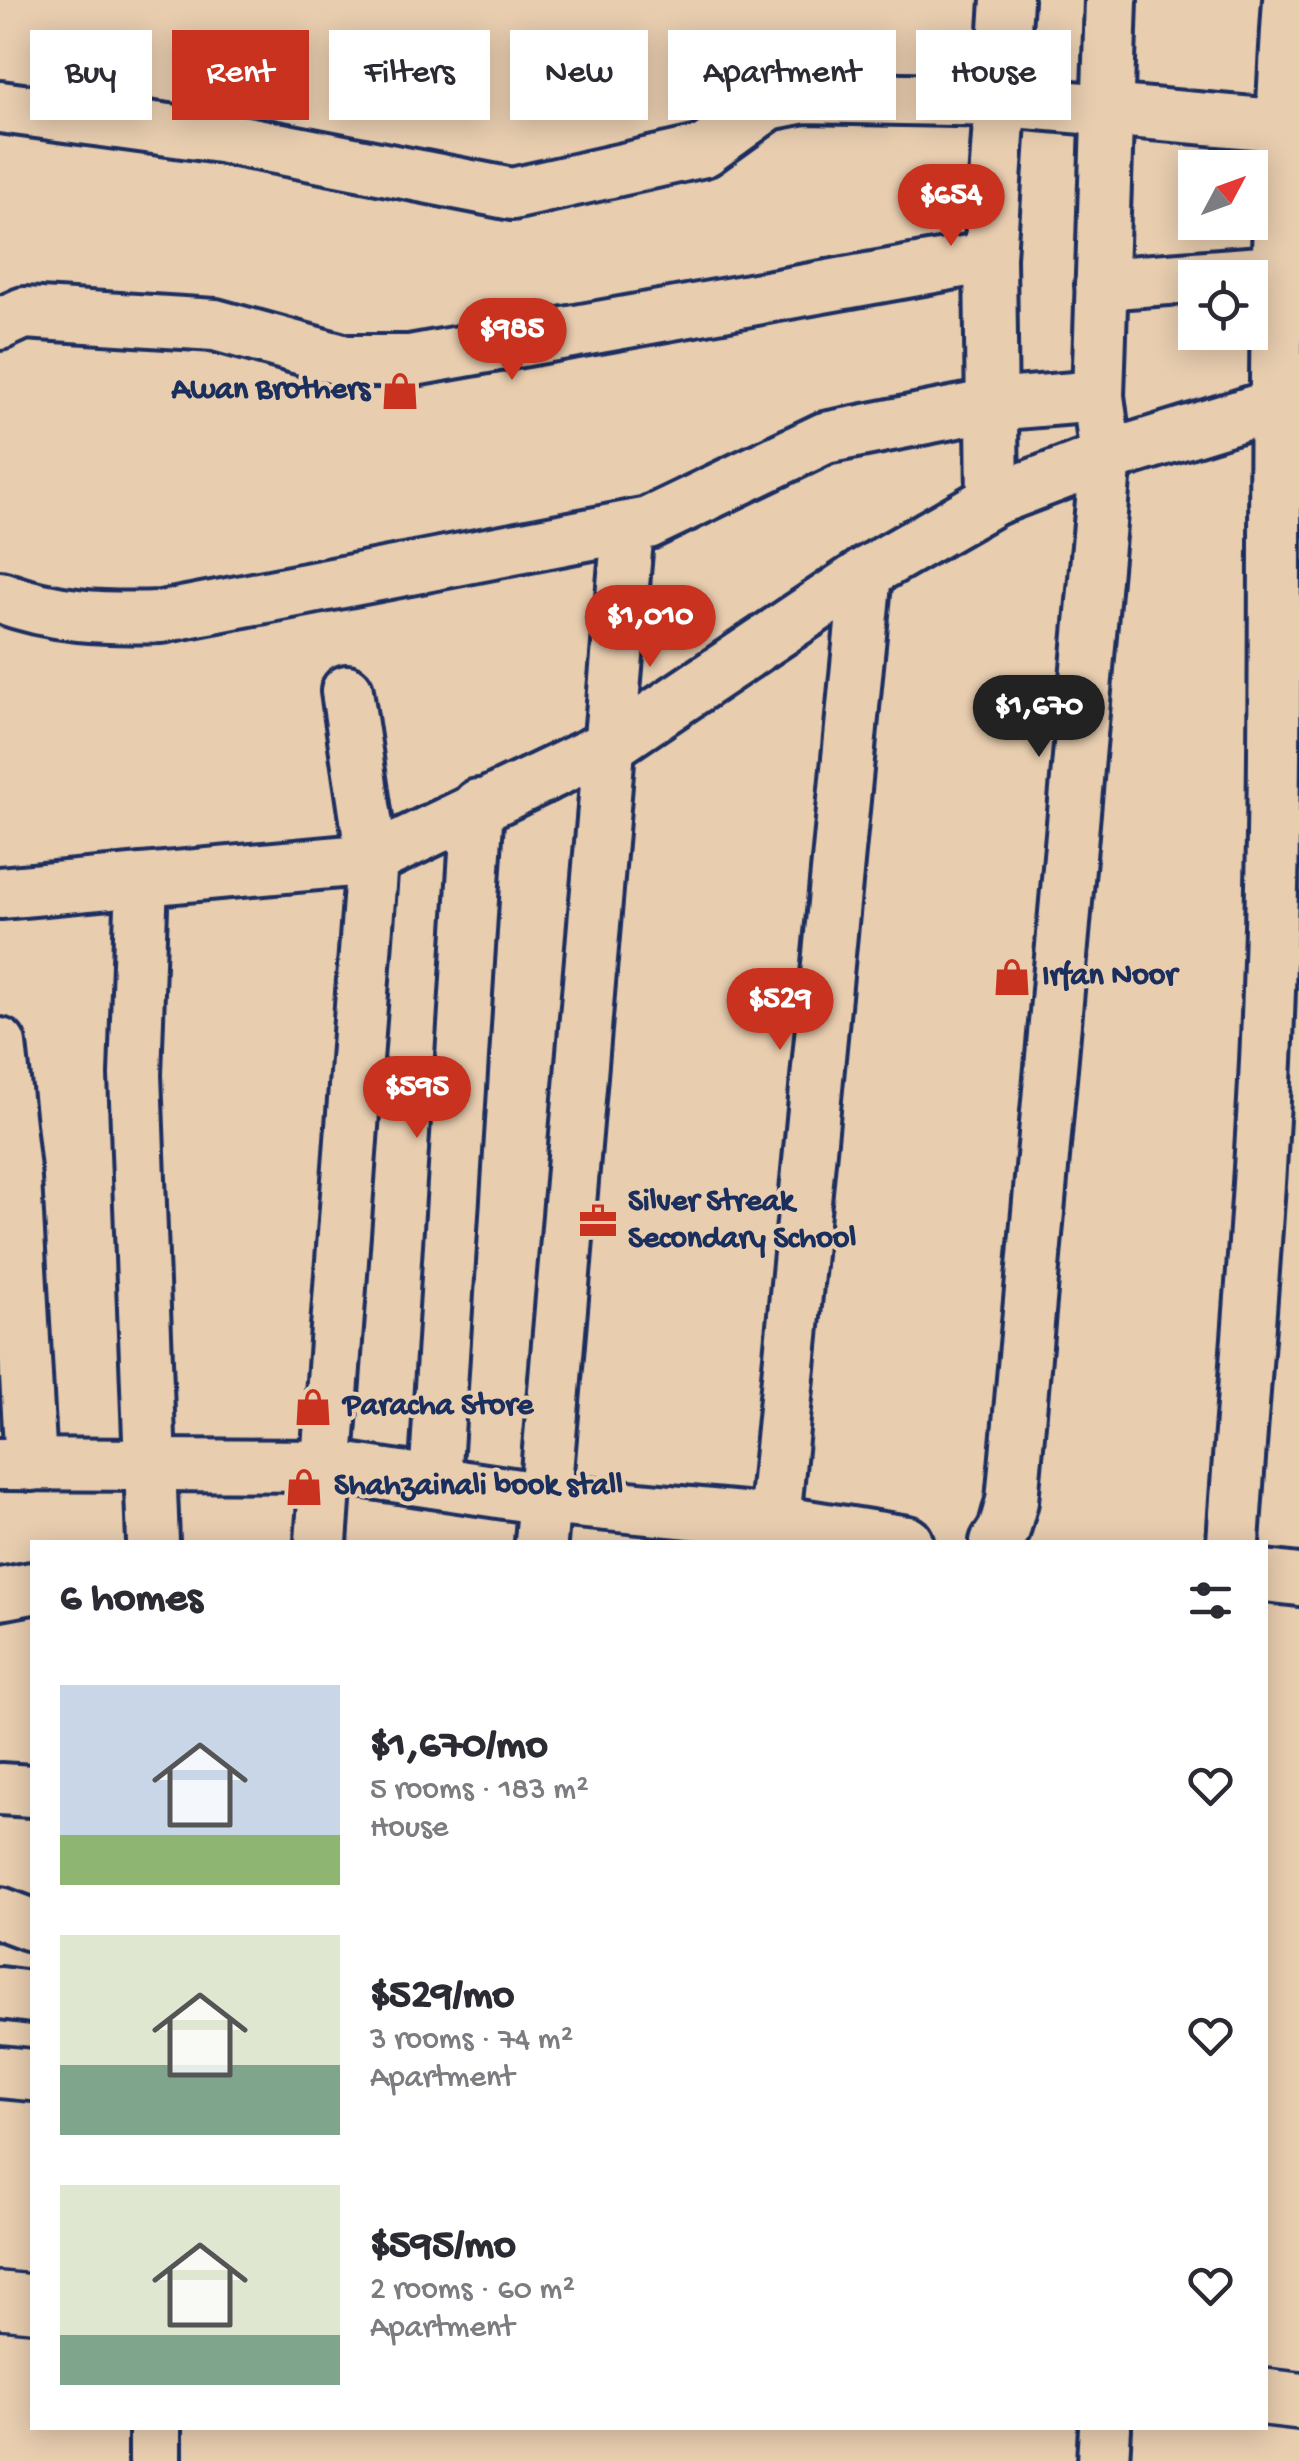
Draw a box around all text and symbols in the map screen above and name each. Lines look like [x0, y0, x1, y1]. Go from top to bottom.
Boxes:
chip: Buy [30, 30, 152, 120]
chip: Rent [172, 30, 309, 120]
chip: Filters [329, 30, 490, 120]
chip: New [510, 30, 648, 120]
chip: Apartment [668, 30, 896, 120]
chip: House [916, 30, 1071, 120]
north arrow [1178, 150, 1268, 240]
map controls [1178, 150, 1268, 350]
pin: $654 [892, 164, 1010, 249]
text: $654 [920, 177, 982, 215]
button: locate [1178, 260, 1268, 350]
pin: $985 [453, 298, 571, 383]
text: $985 [480, 311, 544, 349]
shop icon: Awan Brothers [379, 370, 421, 412]
place label: Awan Brothers [171, 372, 372, 410]
pin: $1,010 [569, 585, 731, 670]
text: $1,010 [607, 598, 693, 636]
pin: $1,670 [958, 675, 1120, 760]
text: $1,670 [995, 688, 1083, 726]
shop icon: Irfan Noor [991, 956, 1033, 998]
place label: Irfan Noor [1042, 958, 1180, 996]
pin: $529 [721, 968, 839, 1053]
text: $529 [749, 981, 811, 1019]
pin: $595 [358, 1056, 476, 1141]
text: $595 [385, 1069, 449, 1107]
place label: Silver Streak Secondary School [628, 1184, 856, 1259]
office icon: Silver Streak Secondary School [577, 1200, 619, 1242]
shop icon: Paracha Store [292, 1386, 334, 1428]
place label: Paracha Store [341, 1388, 535, 1426]
shop icon: Shahzainali book stall [283, 1466, 325, 1508]
place label: Shahzainali book stall [334, 1468, 623, 1506]
icon: filters [1183, 1573, 1238, 1628]
text: 6 homes [60, 1576, 203, 1625]
text: $1,670/mo [370, 1723, 548, 1772]
icon: home [140, 1725, 260, 1845]
icon: heart [1183, 1758, 1238, 1813]
text: 5 rooms · 183 m² [370, 1772, 589, 1810]
text: House [370, 1810, 448, 1848]
text: $529/mo [370, 1973, 514, 2022]
icon: home [140, 1975, 260, 2095]
icon: heart [1183, 2008, 1238, 2063]
text: 3 rooms · 74 m² [370, 2022, 573, 2060]
text: Apartment [370, 2060, 514, 2098]
text: $595/mo [370, 2223, 516, 2272]
icon: home [140, 2225, 260, 2345]
icon: heart [1183, 2258, 1238, 2313]
text: 2 rooms · 60 m² [370, 2272, 575, 2310]
text: Apartment [370, 2310, 514, 2348]

